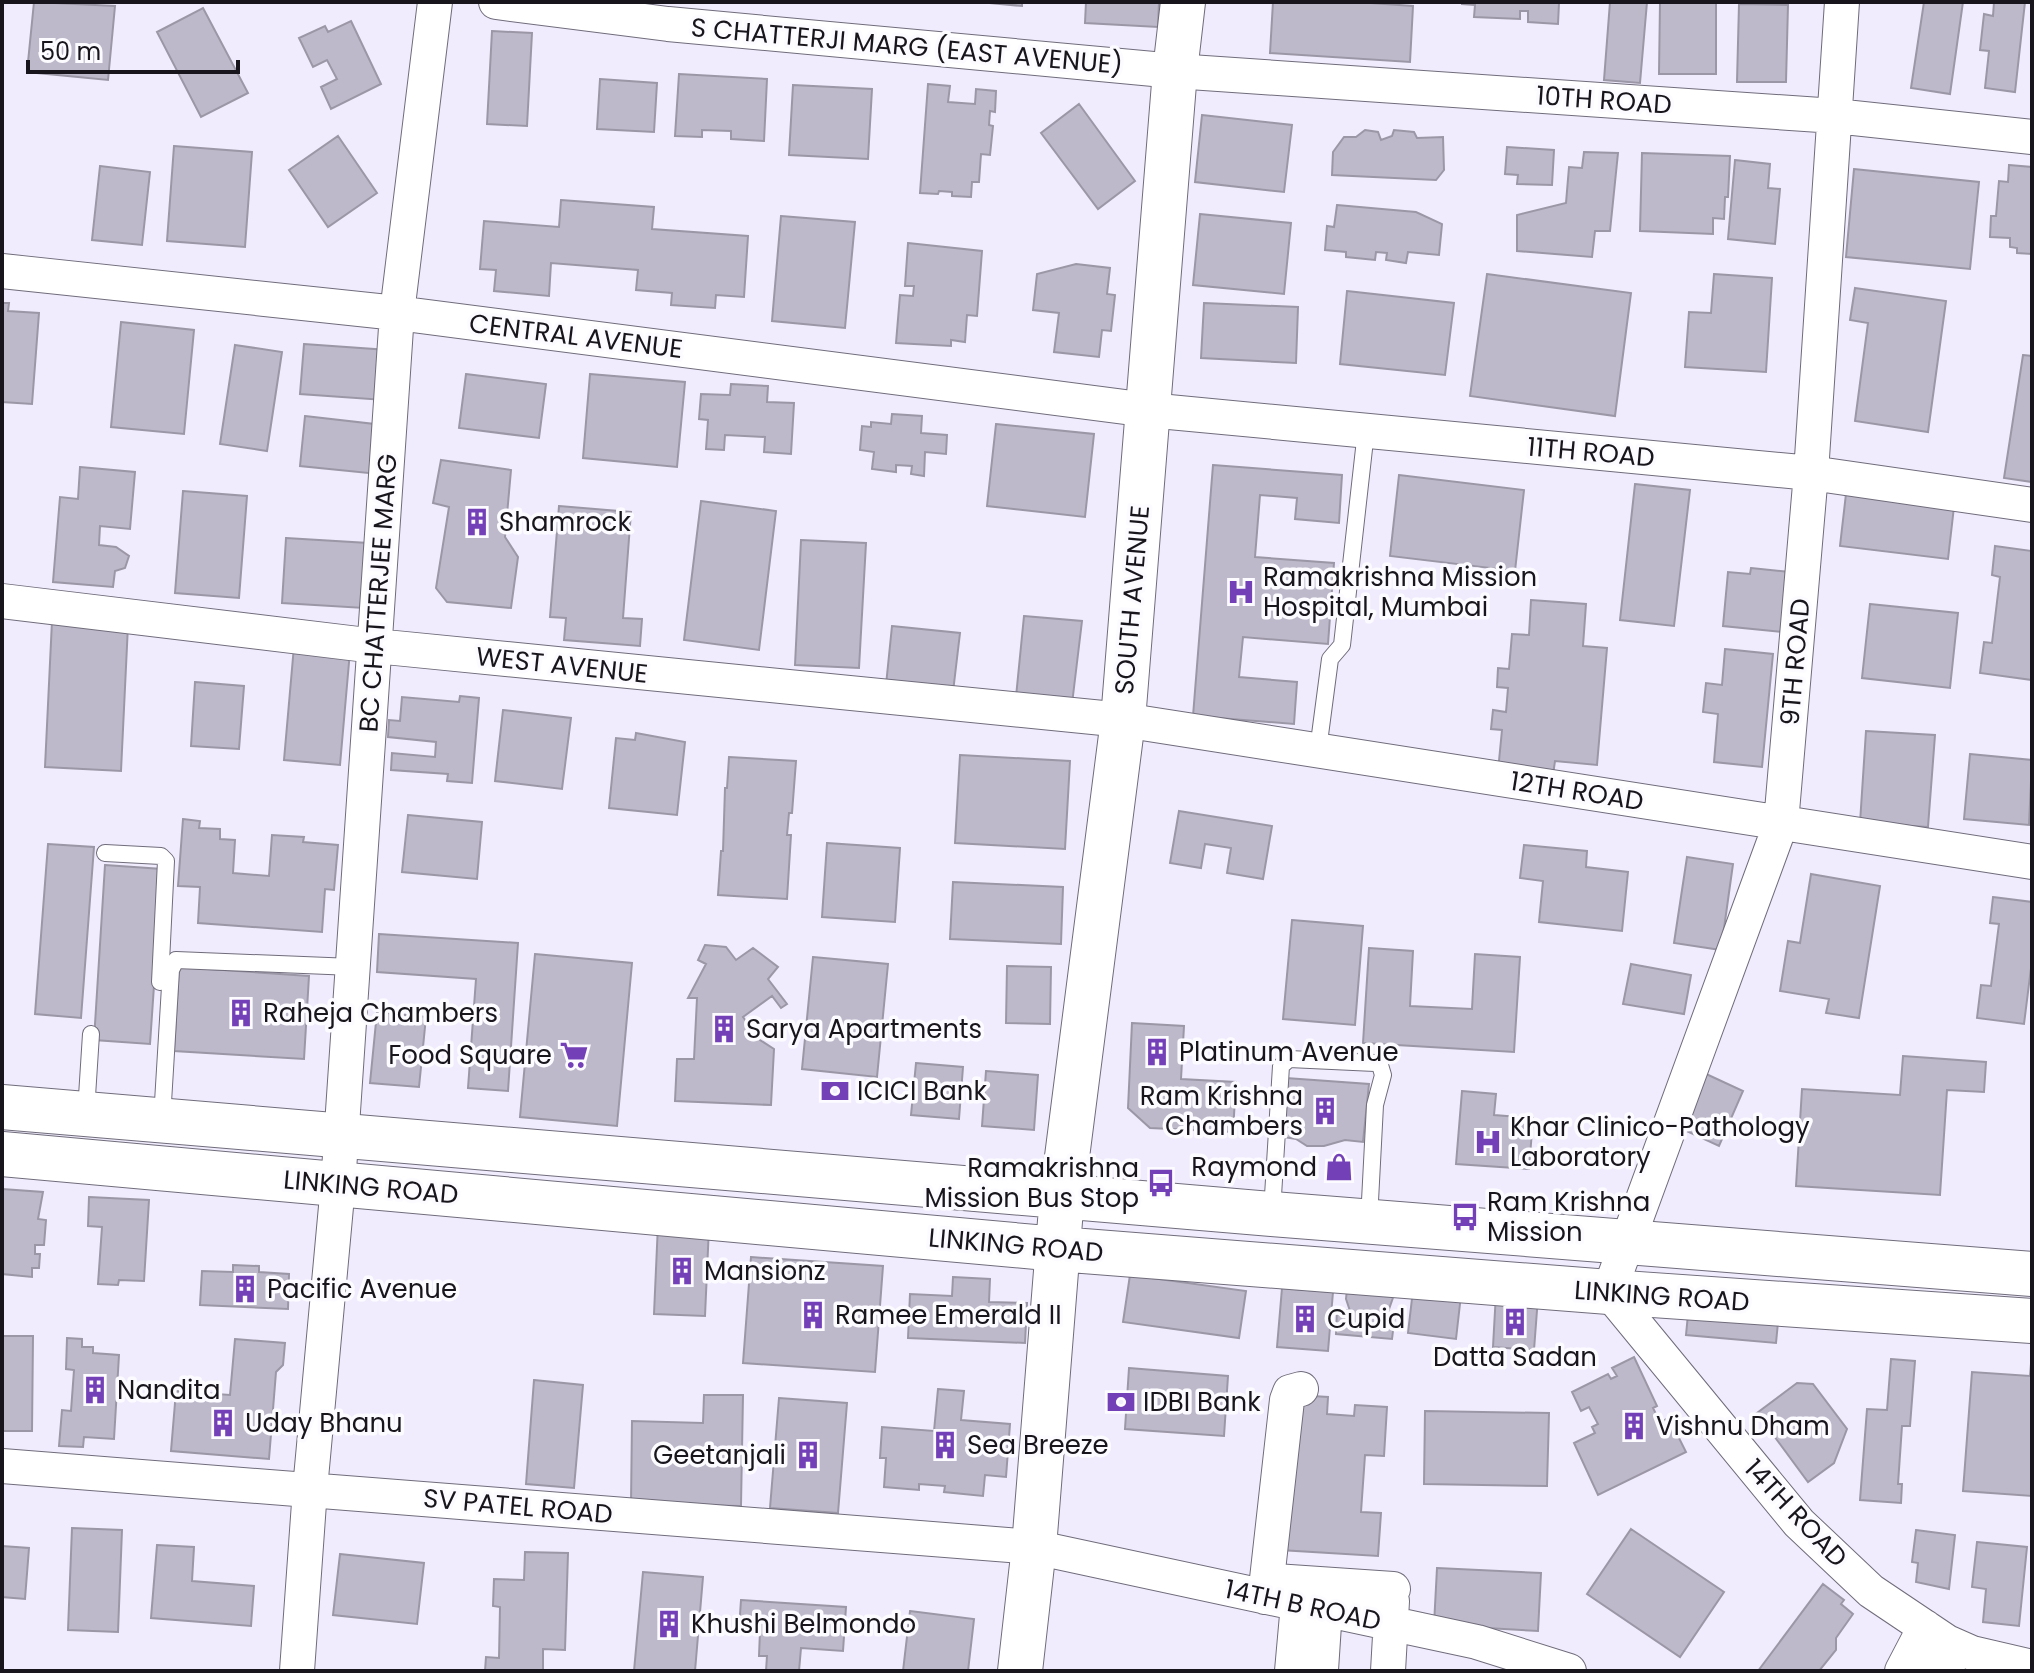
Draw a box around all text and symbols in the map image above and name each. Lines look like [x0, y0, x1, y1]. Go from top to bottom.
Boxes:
street label: S CHATTERJI MARG (EAST AVENUE) [690, 9, 1124, 83]
scale bar [28, 24, 238, 74]
text: 50 m [40, 35, 101, 68]
street label: 10TH ROAD [1535, 77, 1673, 123]
street label: CENTRAL AVENUE [467, 305, 685, 367]
street label: 11TH ROAD [1526, 428, 1656, 476]
street label: BC CHATTERJEE MARG [350, 452, 406, 734]
place label: Shamrock [499, 504, 631, 540]
street label: SOUTH AVENUE [1106, 504, 1158, 696]
building icon: Shamrock [462, 507, 492, 537]
place label: Ramakrishna Mission Hospital, Mumbai [1263, 559, 1537, 625]
hospital icon: Ramakrishna Mission Hospital, Mumbai [1226, 577, 1256, 607]
street label: 9TH ROAD [1772, 597, 1818, 727]
street label: WEST AVENUE [474, 638, 650, 692]
street label: 12TH ROAD [1508, 763, 1646, 819]
place label: Raheja Chambers [263, 995, 498, 1031]
building icon: Raheja Chambers [226, 998, 256, 1028]
place label: Sarya Apartments [746, 1011, 982, 1047]
building icon: Sarya Apartments [709, 1014, 739, 1044]
place label: Platinum Avenue [1179, 1034, 1399, 1070]
place label: Food Square [388, 1037, 552, 1073]
building icon: Platinum Avenue [1142, 1037, 1172, 1067]
supermarket icon: Food Square [559, 1040, 589, 1070]
place label: ICICI Bank [857, 1073, 987, 1109]
bank icon: ICICI Bank [820, 1076, 850, 1106]
place label: Ram Krishna Chambers [1140, 1078, 1303, 1144]
building icon: Ram Krishna Chambers [1310, 1096, 1340, 1126]
place label: Khar Clinico-Pathology Laboratory [1510, 1109, 1810, 1175]
hospital icon: Khar Clinico-Pathology Laboratory [1473, 1127, 1503, 1157]
place label: Raymond [1191, 1149, 1317, 1185]
place label: Ramakrishna Mission Bus Stop [924, 1150, 1139, 1216]
shop icon: Raymond [1324, 1152, 1354, 1182]
street label: LINKING ROAD [282, 1161, 460, 1213]
bus stop icon: Ramakrishna Mission Bus Stop [1146, 1168, 1176, 1198]
place label: Ram Krishna Mission [1487, 1184, 1650, 1250]
bus stop icon: Ram Krishna Mission [1450, 1202, 1480, 1232]
street label: LINKING ROAD [927, 1219, 1105, 1271]
place label: Mansionz [704, 1253, 826, 1289]
building icon: Mansionz [667, 1256, 697, 1286]
place label: Pacific Avenue [267, 1271, 457, 1307]
street label: LINKING ROAD [1573, 1272, 1751, 1320]
building icon: Pacific Avenue [230, 1274, 260, 1304]
place label: Ramee Emerald II [835, 1297, 1062, 1333]
building icon: Ramee Emerald II [798, 1300, 828, 1330]
place label: Cupid [1327, 1301, 1405, 1337]
building icon: Cupid [1290, 1304, 1320, 1334]
building icon: Datta Sadan [1500, 1307, 1530, 1337]
place label: Datta Sadan [1433, 1339, 1597, 1375]
place label: Nandita [117, 1372, 221, 1408]
building icon: Nandita [80, 1375, 110, 1405]
place label: IDBI Bank [1143, 1384, 1261, 1420]
bank icon: IDBI Bank [1106, 1387, 1136, 1417]
place label: Uday Bhanu [245, 1405, 403, 1441]
building icon: Uday Bhanu [208, 1408, 238, 1438]
place label: Vishnu Dham [1656, 1408, 1830, 1444]
building icon: Vishnu Dham [1619, 1411, 1649, 1441]
place label: Sea Breeze [967, 1427, 1109, 1463]
building icon: Sea Breeze [930, 1430, 960, 1460]
place label: Geetanjali [653, 1437, 786, 1473]
building icon: Geetanjali [793, 1440, 823, 1470]
street label: 14TH ROAD [1737, 1451, 1855, 1575]
street label: SV PATEL ROAD [422, 1480, 614, 1532]
street label: 14TH B ROAD [1222, 1571, 1384, 1639]
place label: Khushi Belmondo [691, 1606, 916, 1642]
building icon: Khushi Belmondo [654, 1609, 684, 1639]

